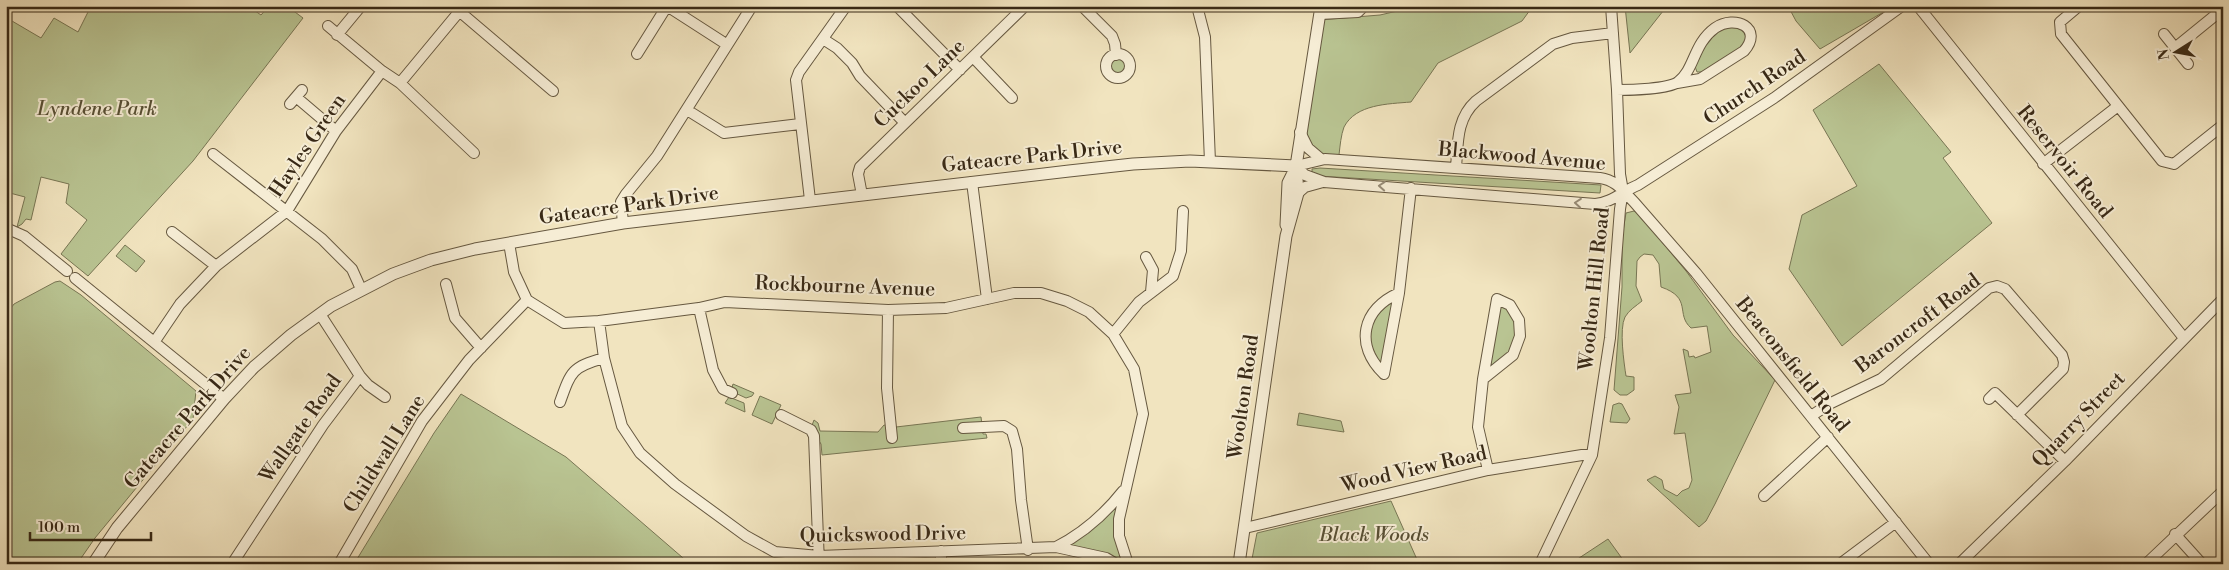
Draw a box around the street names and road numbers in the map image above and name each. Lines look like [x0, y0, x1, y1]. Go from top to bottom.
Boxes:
street label: Cuckoo Lane [869, 34, 971, 134]
street label: Church Road [1699, 44, 1811, 131]
street label: Hayles Green [264, 89, 352, 203]
street label: Reservoir Road [2011, 100, 2118, 224]
street label: Gateacre Park Drive [940, 135, 1124, 179]
street label: Blackwood Avenue [1436, 137, 1607, 177]
street label: Gateacre Park Drive [537, 181, 721, 231]
street label: Woolton Hill Road [1574, 205, 1616, 373]
street label: Baroncroft Road [1850, 268, 1986, 380]
street label: Rockbourne Avenue [754, 271, 936, 303]
street label: Beaconsfield Road [1729, 292, 1854, 438]
street label: Woolton Road [1223, 332, 1265, 462]
street label: Gateacre Park Drive [119, 341, 257, 495]
street label: Quarry Street [2027, 367, 2131, 473]
street label: Wallgate Road [254, 369, 348, 489]
street label: Childwall Lane [339, 390, 431, 518]
street label: Wood View Road [1338, 441, 1490, 499]
street label: Quickswood Drive [799, 521, 967, 549]

